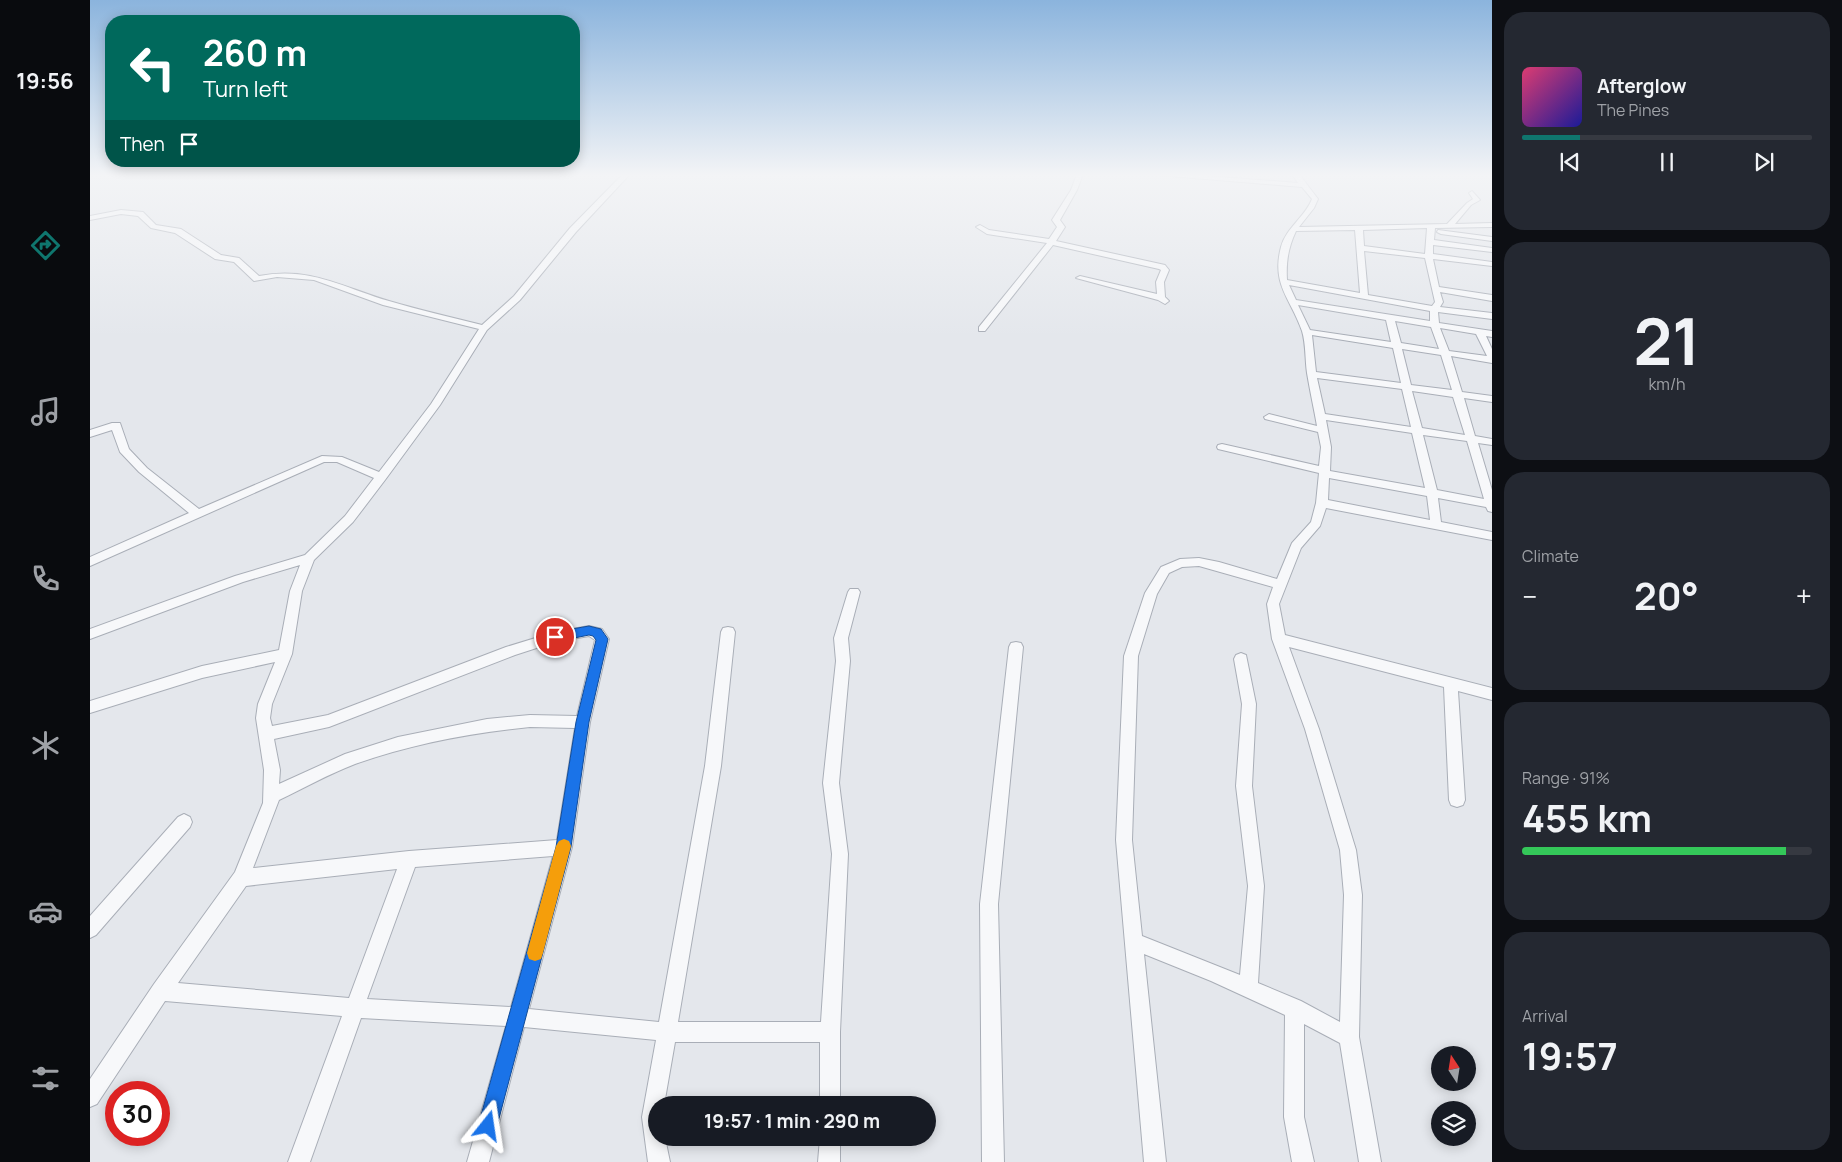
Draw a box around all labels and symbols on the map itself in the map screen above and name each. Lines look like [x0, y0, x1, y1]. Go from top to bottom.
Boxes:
pin [534, 616, 576, 658]
north arrow [1431, 1046, 1476, 1091]
speed limit sign: 30 [105, 1081, 170, 1146]
position arrow [461, 1099, 513, 1151]

